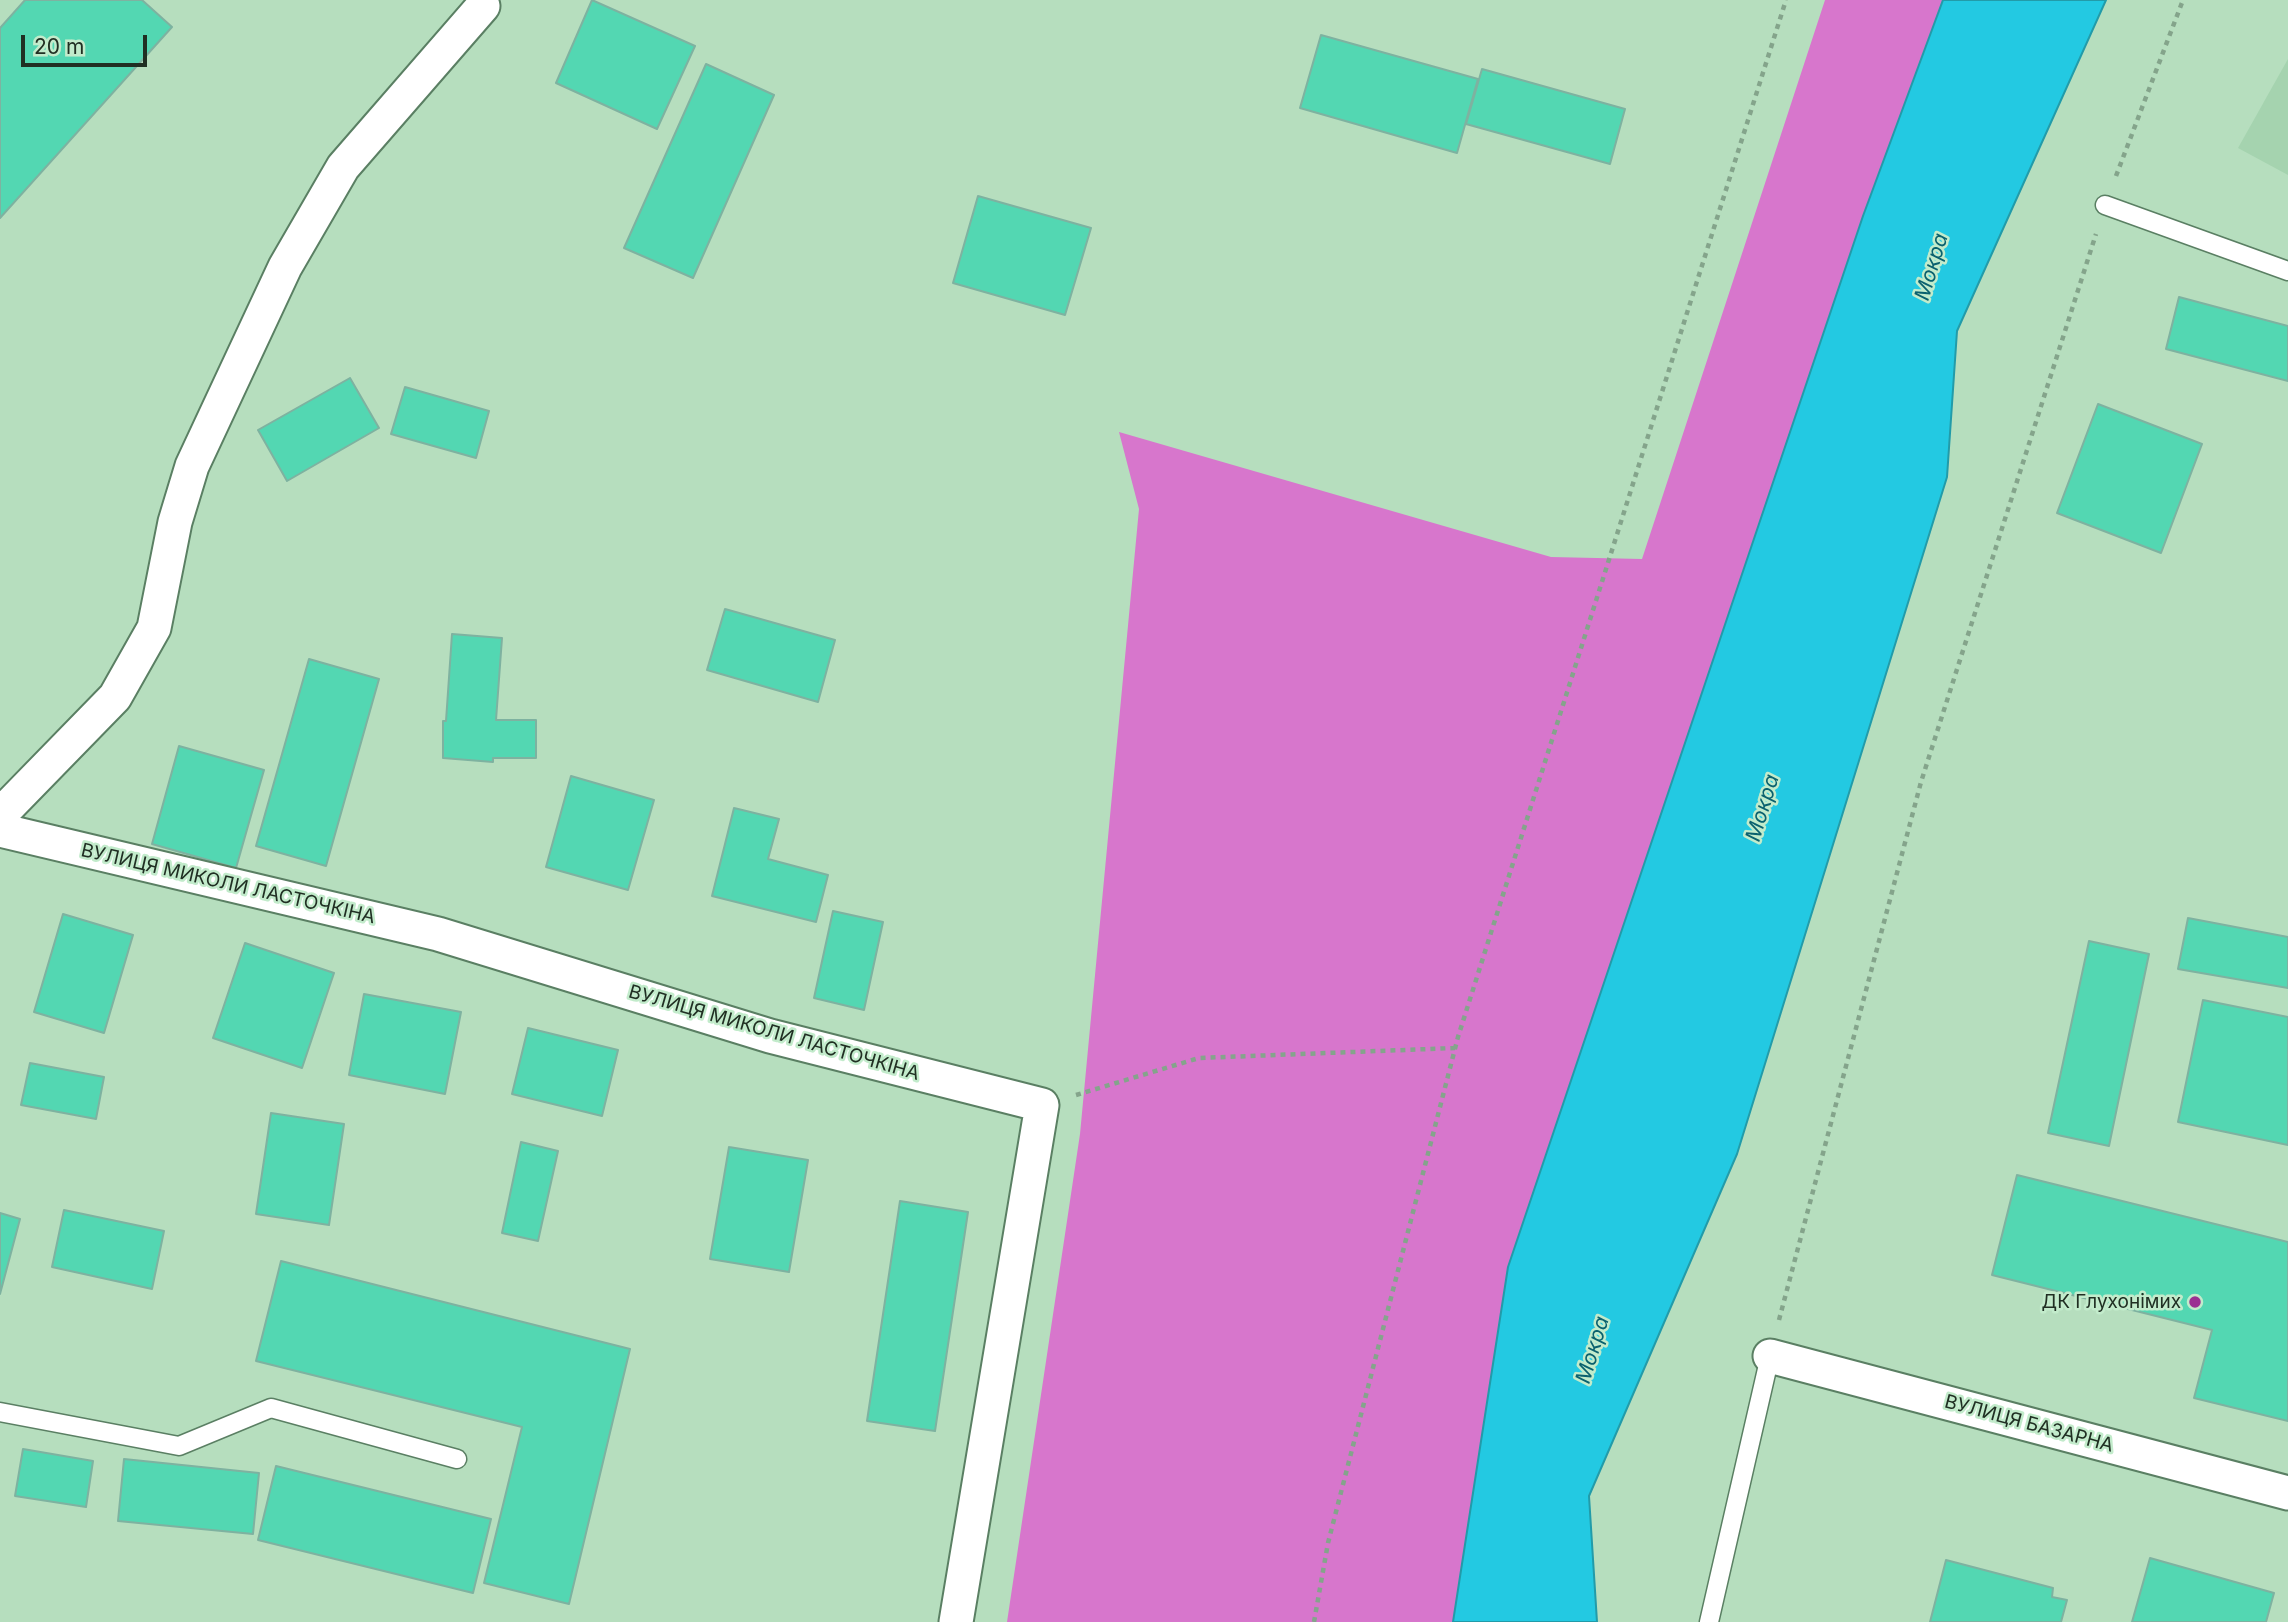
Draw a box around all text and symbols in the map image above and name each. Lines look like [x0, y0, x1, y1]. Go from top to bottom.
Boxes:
scale bar [24, 21, 150, 65]
text: 20 m [34, 34, 84, 59]
water label: Мокра [1910, 230, 1954, 304]
water label: Мокра [1741, 771, 1785, 845]
street label: ВУЛИЦЯ МИКОЛИ ЛАСТОЧКІНА [79, 839, 377, 929]
street label: ВУЛИЦЯ МИКОЛИ ЛАСТОЧКІНА [626, 981, 922, 1085]
place label: ДК Глухонімих [2042, 1291, 2181, 1313]
marker: ДК Глухонімих [2187, 1294, 2203, 1310]
water label: Мокра [1571, 1313, 1615, 1387]
street label: ВУЛИЦЯ БАЗАРНА [1942, 1391, 2116, 1457]

